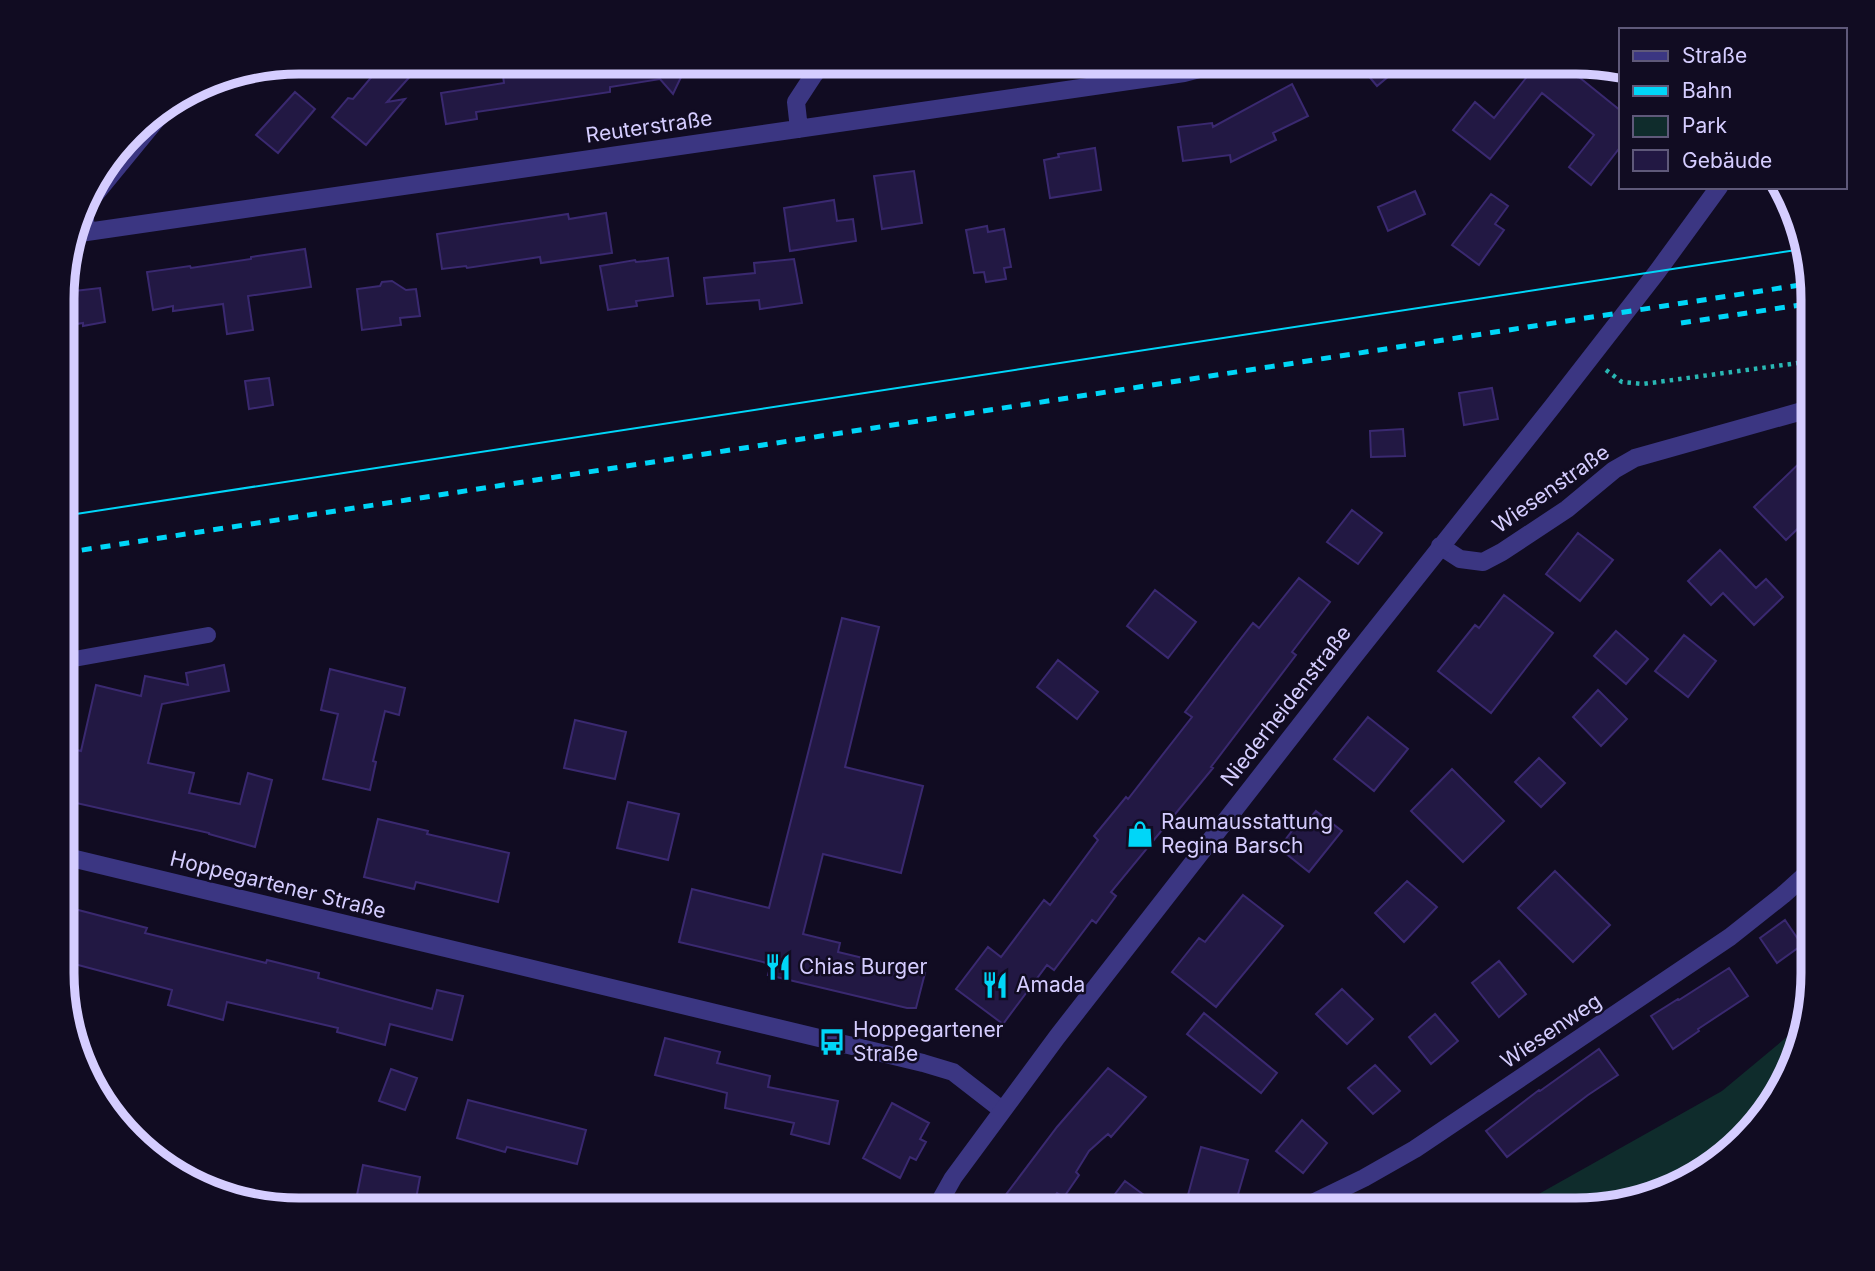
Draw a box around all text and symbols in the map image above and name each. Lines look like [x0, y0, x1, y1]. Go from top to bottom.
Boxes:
legend [1619, 28, 1847, 189]
text: Straße [1682, 43, 1747, 68]
text: Bahn [1682, 78, 1732, 103]
street label: Reuterstraße [584, 105, 714, 148]
text: Park [1682, 113, 1727, 138]
text: Gebäude [1682, 148, 1772, 173]
street label: Wiesenstraße [1488, 439, 1614, 538]
street label: Niederheidenstraße [1215, 621, 1356, 791]
place label: Raumausstattung Regina Barsch [1161, 809, 1333, 858]
shop icon: Raumausstattung Regina Barsch [1125, 819, 1155, 849]
street label: Hoppegartener Straße [168, 846, 389, 923]
restaurant icon: Chias Burger [763, 952, 793, 982]
place label: Chias Burger [799, 954, 927, 979]
restaurant icon: Amada [980, 970, 1010, 1000]
place label: Amada [1016, 972, 1085, 997]
street label: Wiesenweg [1496, 988, 1606, 1073]
place label: Hoppegartener Straße [853, 1017, 1004, 1066]
bus stop icon: Hoppegartener Straße [817, 1027, 847, 1057]

